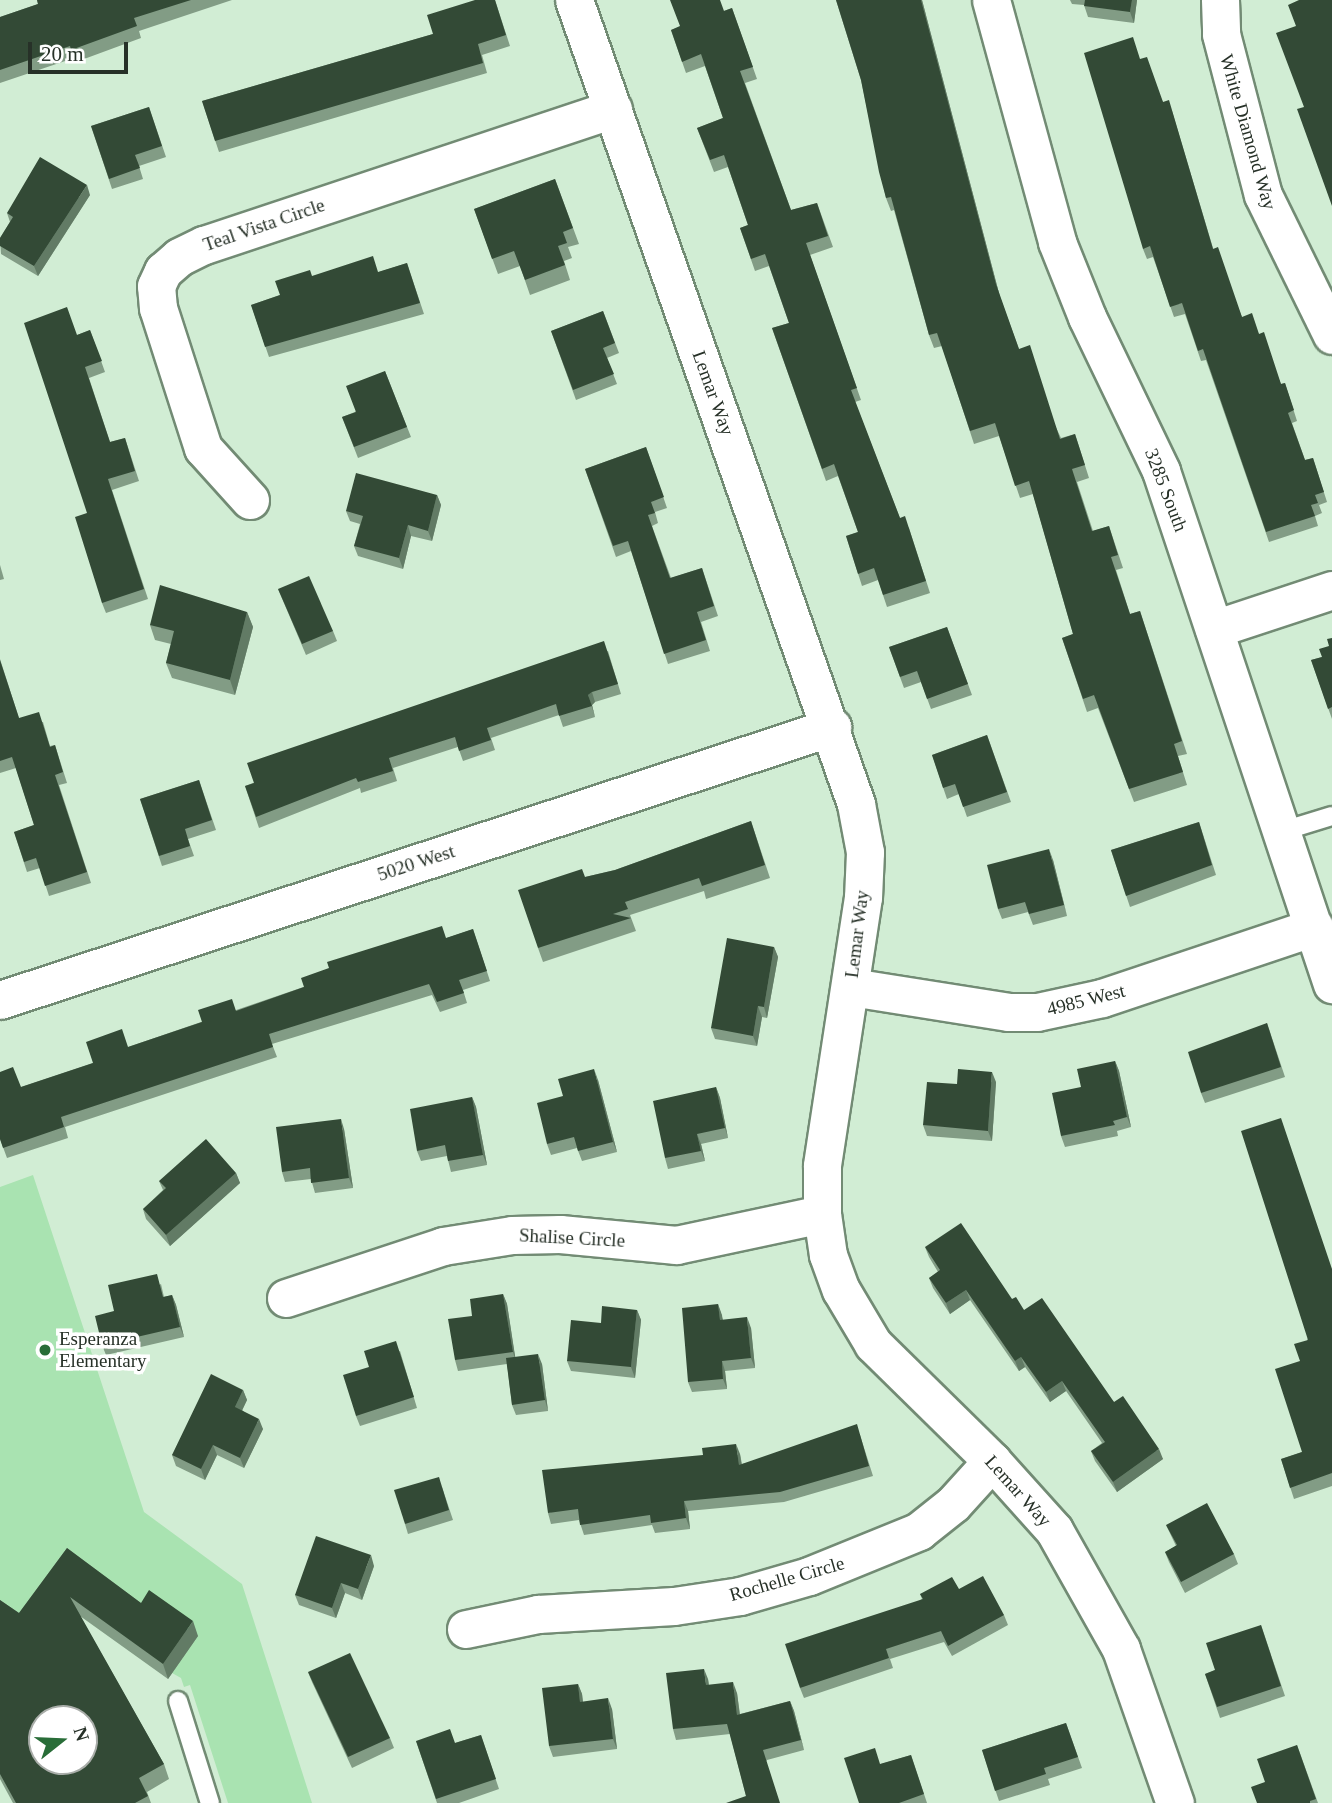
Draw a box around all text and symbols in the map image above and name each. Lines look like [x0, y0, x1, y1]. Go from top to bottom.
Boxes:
scale bar [32, 28, 131, 72]
text: 20 m [41, 42, 84, 66]
street label: White Diamond Way [1215, 51, 1281, 213]
street label: Teal Vista Circle [200, 193, 328, 257]
street label: Lemar Way [687, 347, 739, 439]
street label: 3285 South [1140, 445, 1192, 535]
street label: 5020 West [374, 840, 458, 886]
street label: Lemar Way [840, 889, 874, 979]
street label: 4985 West [1044, 979, 1128, 1021]
street label: Shalise Circle [518, 1224, 626, 1252]
place label: Esperanza Elementary [59, 1328, 147, 1372]
marker: Esperanza Elementary [37, 1342, 53, 1358]
street label: Lemar Way [980, 1450, 1056, 1532]
street label: Rochelle Circle [727, 1552, 847, 1606]
north arrow [28, 1705, 98, 1775]
text: N [69, 1724, 94, 1744]

